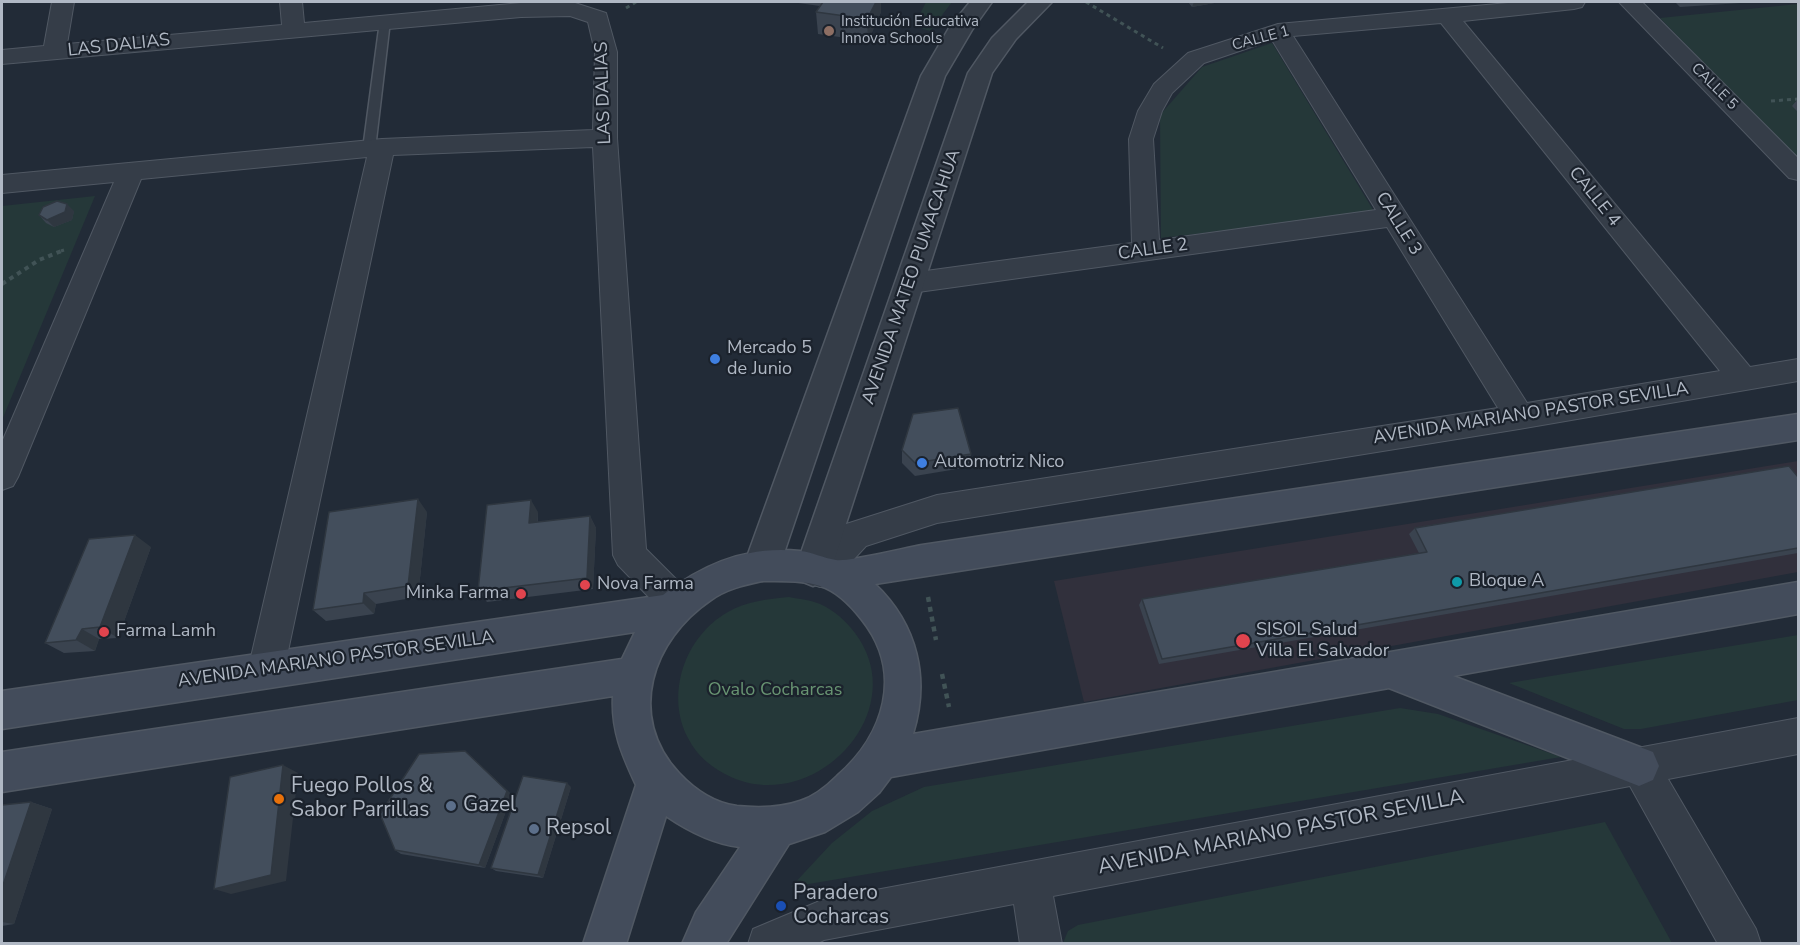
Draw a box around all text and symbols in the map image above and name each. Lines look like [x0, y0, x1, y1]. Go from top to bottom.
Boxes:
place label: Institución Educativa Innova Schools [841, 13, 979, 48]
street label: CALLE 1 [1230, 23, 1292, 55]
marker: Institución Educativa Innova Schools [822, 24, 836, 38]
street label: LAS DALIAS [67, 30, 171, 62]
street label: LAS DALIAS [591, 41, 617, 145]
street label: CALLE 5 [1687, 60, 1741, 114]
street label: AVENIDA MATEO PUMACAHUA [858, 147, 966, 407]
street label: CALLE 4 [1563, 163, 1625, 231]
street label: CALLE 3 [1370, 188, 1426, 260]
street label: CALLE 2 [1117, 234, 1189, 266]
place label: Mercado 5 de Junio [727, 338, 812, 380]
marker: Mercado 5 de Junio [708, 352, 722, 366]
street label: AVENIDA MARIANO PASTOR SEVILLA [1372, 378, 1690, 450]
place label: Automotriz Nico [934, 452, 1064, 474]
marker: Automotriz Nico [915, 456, 929, 470]
place label: Bloque A [1469, 571, 1544, 593]
place label: Nova Farma [597, 574, 694, 596]
marker: Bloque A [1450, 575, 1464, 589]
marker: Nova Farma [578, 578, 592, 592]
place label: Minka Farma [406, 583, 509, 605]
marker: Minka Farma [514, 587, 528, 601]
place label: SISOL Salud Villa El Salvador [1256, 620, 1389, 662]
place label: Farma Lamh [116, 621, 216, 643]
marker: Farma Lamh [97, 625, 111, 639]
street label: AVENIDA MARIANO PASTOR SEVILLA [177, 627, 495, 693]
marker: SISOL Salud Villa El Salvador [1234, 632, 1252, 650]
park label: Ovalo Cocharcas [708, 680, 842, 702]
place label: Fuego Pollos & Sabor Parrillas [291, 774, 433, 824]
street label: AVENIDA MARIANO PASTOR SEVILLA [1096, 785, 1466, 881]
marker: Fuego Pollos & Sabor Parrillas [272, 792, 286, 806]
place label: Gazel [463, 793, 516, 819]
marker: Gazel [444, 799, 458, 813]
place label: Repsol [546, 816, 611, 842]
marker: Repsol [527, 822, 541, 836]
place label: Paradero Cocharcas [793, 881, 889, 931]
marker: Paradero Cocharcas [774, 899, 788, 913]

